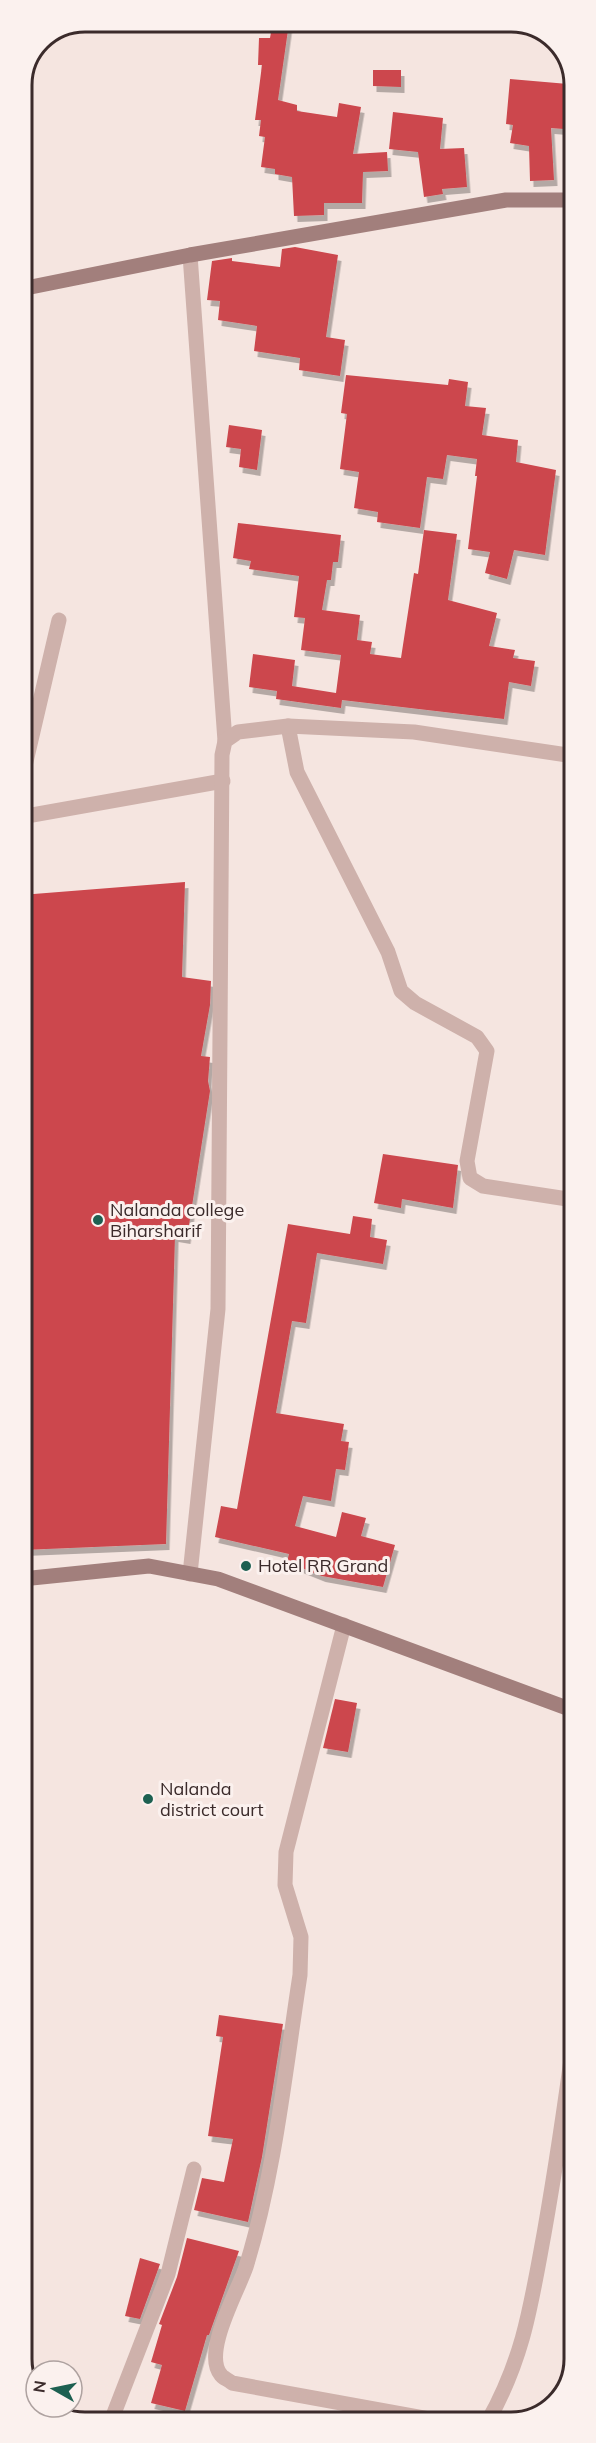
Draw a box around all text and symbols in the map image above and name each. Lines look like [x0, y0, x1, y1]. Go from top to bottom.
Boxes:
place label: Nalanda college Biharsharif [110, 1198, 244, 1242]
marker: Nalanda college Biharsharif [91, 1213, 105, 1227]
place label: Hotel RR Grand [258, 1554, 388, 1577]
marker: Hotel RR Grand [239, 1559, 253, 1573]
place label: Nalanda district court [160, 1777, 264, 1821]
marker: Nalanda district court [141, 1792, 155, 1806]
north arrow [24, 2359, 84, 2419]
text: N [28, 2379, 50, 2394]

